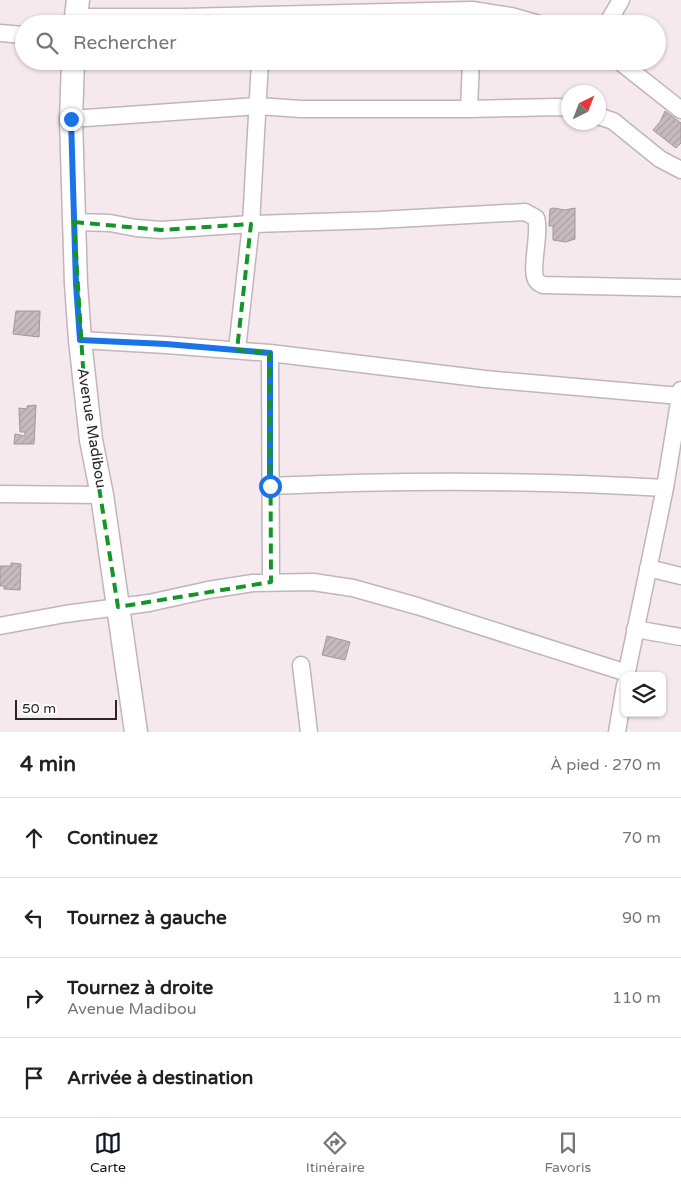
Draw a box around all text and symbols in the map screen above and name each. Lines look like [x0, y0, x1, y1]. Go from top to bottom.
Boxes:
search box [15, 15, 666, 70]
icon: search [33, 29, 61, 57]
text: Rechercher [73, 32, 176, 54]
north arrow [561, 85, 606, 130]
route end [60, 108, 83, 131]
street label: Avenue Madibou [74, 367, 110, 489]
route start [259, 475, 282, 498]
map controls [621, 672, 666, 717]
button: layers [621, 672, 666, 717]
scale bar [15, 697, 118, 720]
text: 50 m [22, 700, 56, 717]
text: 4 min [20, 752, 76, 777]
text: À pied · 270 m [550, 755, 661, 775]
icon: ahead [20, 824, 48, 852]
text: Continuez [67, 827, 158, 849]
text: 70 m [622, 828, 661, 848]
icon: left [20, 904, 48, 932]
text: Tournez à gauche [67, 907, 227, 929]
text: 90 m [622, 908, 661, 928]
text: Tournez à droite [67, 977, 213, 999]
icon: right [20, 984, 48, 1012]
text: 110 m [612, 988, 661, 1008]
text: Avenue Madibou [67, 999, 197, 1019]
icon: arrive [20, 1064, 48, 1092]
text: Arrivée à destination [67, 1067, 253, 1089]
tab: Carte [90, 1129, 126, 1176]
tab: Itinéraire [306, 1129, 365, 1176]
tab: Favoris [545, 1129, 591, 1176]

